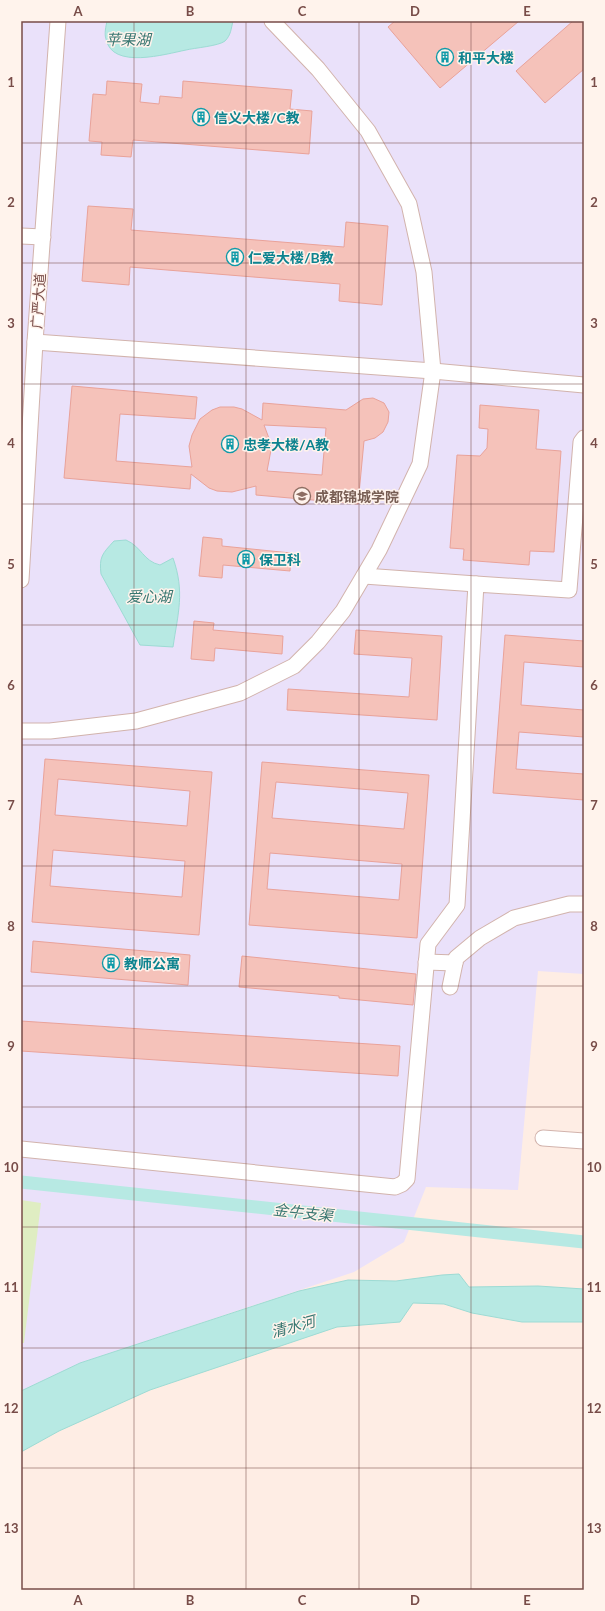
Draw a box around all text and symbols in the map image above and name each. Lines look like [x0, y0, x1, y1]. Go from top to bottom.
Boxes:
text: A [72, 3, 83, 19]
text: B [186, 3, 195, 19]
text: C [298, 3, 307, 19]
text: D [410, 3, 420, 19]
text: E [523, 3, 531, 19]
water label: 苹果湖 [105, 30, 152, 48]
building icon: 和平大楼 [435, 47, 455, 67]
place label: 和平大楼 [458, 49, 514, 66]
text: 1 [7, 74, 15, 90]
text: 1 [590, 74, 598, 90]
building icon: 信义大楼/C教 [191, 107, 211, 127]
place label: 信义大楼/C教 [214, 109, 300, 126]
text: 2 [7, 194, 15, 210]
text: 2 [590, 194, 598, 210]
building icon: 仁爱大楼/B教 [225, 247, 245, 267]
place label: 仁爱大楼/B教 [248, 249, 334, 266]
street label: 广严大道 [28, 272, 48, 330]
text: 3 [7, 315, 15, 331]
text: 3 [590, 315, 598, 331]
building icon: 忠孝大楼/A教 [220, 434, 240, 454]
text: 4 [7, 435, 15, 451]
text: 4 [590, 435, 598, 451]
place label: 忠孝大楼/A教 [243, 436, 329, 453]
school or university icon: 成都锦城学院 [292, 486, 312, 506]
place label: 成都锦城学院 [315, 488, 399, 505]
building icon: 保卫科 [236, 549, 256, 569]
place label: 保卫科 [259, 551, 301, 568]
text: 5 [7, 556, 15, 572]
text: 5 [590, 556, 598, 572]
water label: 爱心湖 [126, 587, 173, 605]
text: 6 [7, 677, 15, 693]
text: 6 [590, 677, 598, 693]
text: 7 [7, 797, 15, 813]
text: 7 [590, 797, 598, 813]
text: 8 [7, 918, 15, 934]
text: 8 [590, 918, 598, 934]
building icon: 教师公寓 [101, 953, 121, 973]
place label: 教师公寓 [124, 955, 180, 972]
text: 9 [7, 1038, 15, 1054]
text: 9 [590, 1038, 598, 1054]
text: 10 [3, 1159, 19, 1175]
text: 10 [586, 1159, 602, 1175]
water label: 金牛支渠 [272, 1200, 336, 1224]
text: 11 [3, 1279, 19, 1295]
text: 11 [586, 1279, 602, 1295]
water label: 清水河 [269, 1311, 320, 1341]
text: 12 [3, 1400, 19, 1416]
text: 12 [586, 1400, 602, 1416]
text: 13 [3, 1520, 19, 1536]
text: 13 [586, 1520, 602, 1536]
text: A [72, 1592, 83, 1608]
text: B [186, 1592, 195, 1608]
text: C [298, 1592, 307, 1608]
text: D [410, 1592, 420, 1608]
text: E [523, 1592, 531, 1608]

